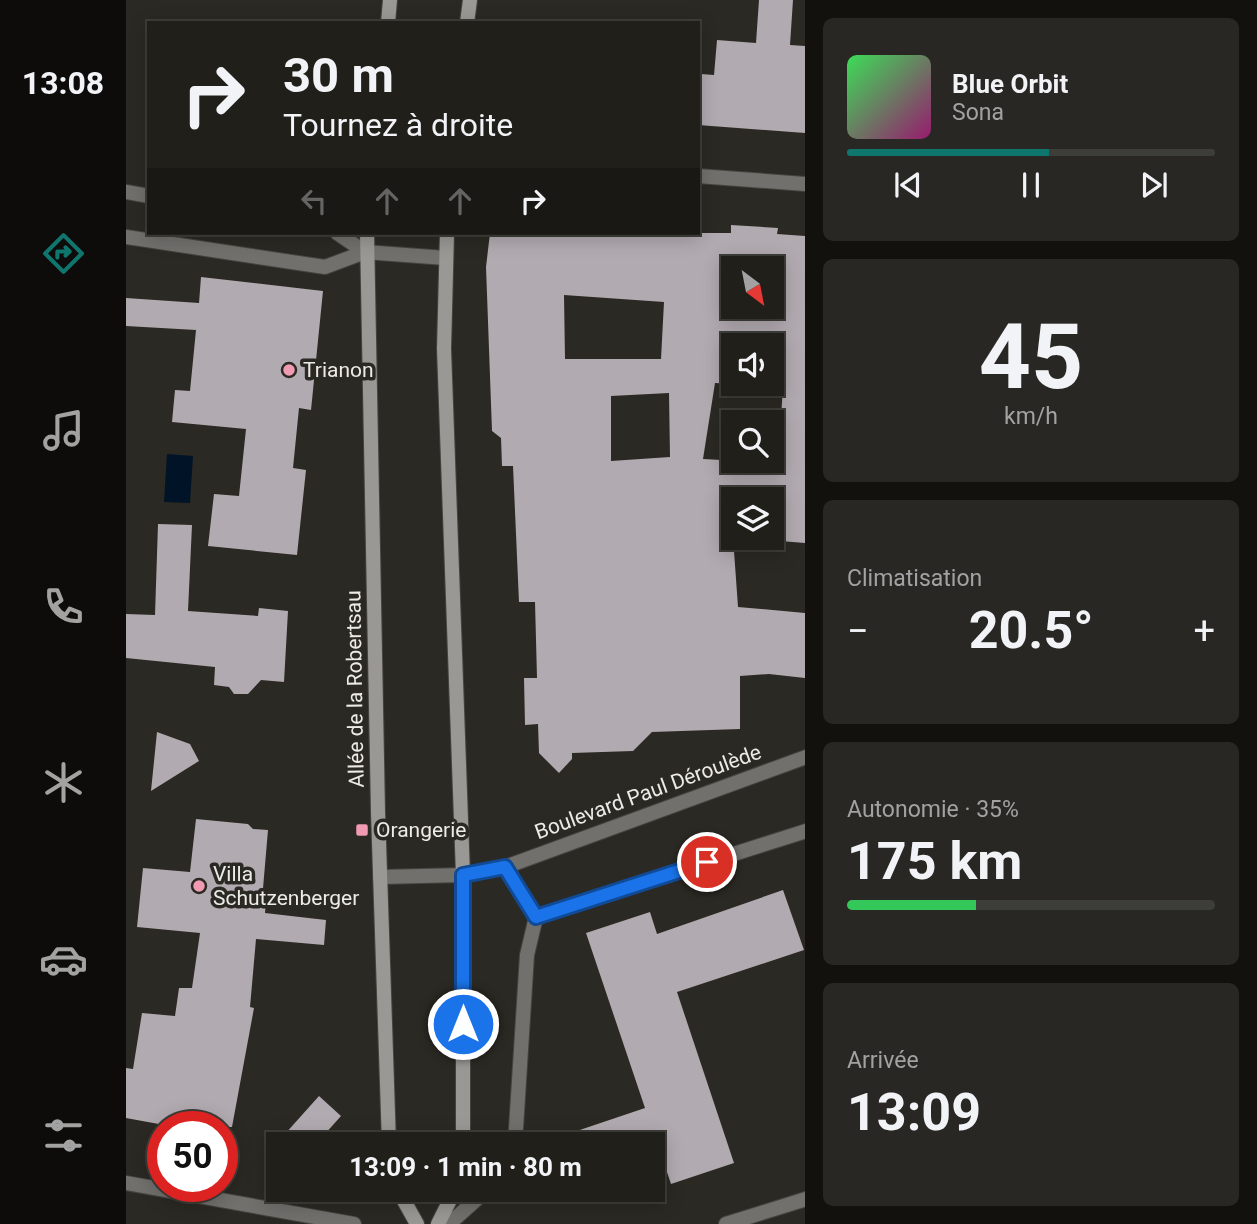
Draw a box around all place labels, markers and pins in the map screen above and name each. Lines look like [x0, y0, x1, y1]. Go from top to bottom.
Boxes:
place label: Trianon [303, 358, 374, 382]
marker: Trianon [281, 362, 297, 378]
place label: Orangerie [376, 818, 466, 842]
marker: Orangerie [354, 822, 370, 838]
pin [677, 832, 737, 892]
place label: Villa Schutzenberger [213, 862, 359, 910]
marker: Villa Schutzenberger [191, 878, 207, 894]

